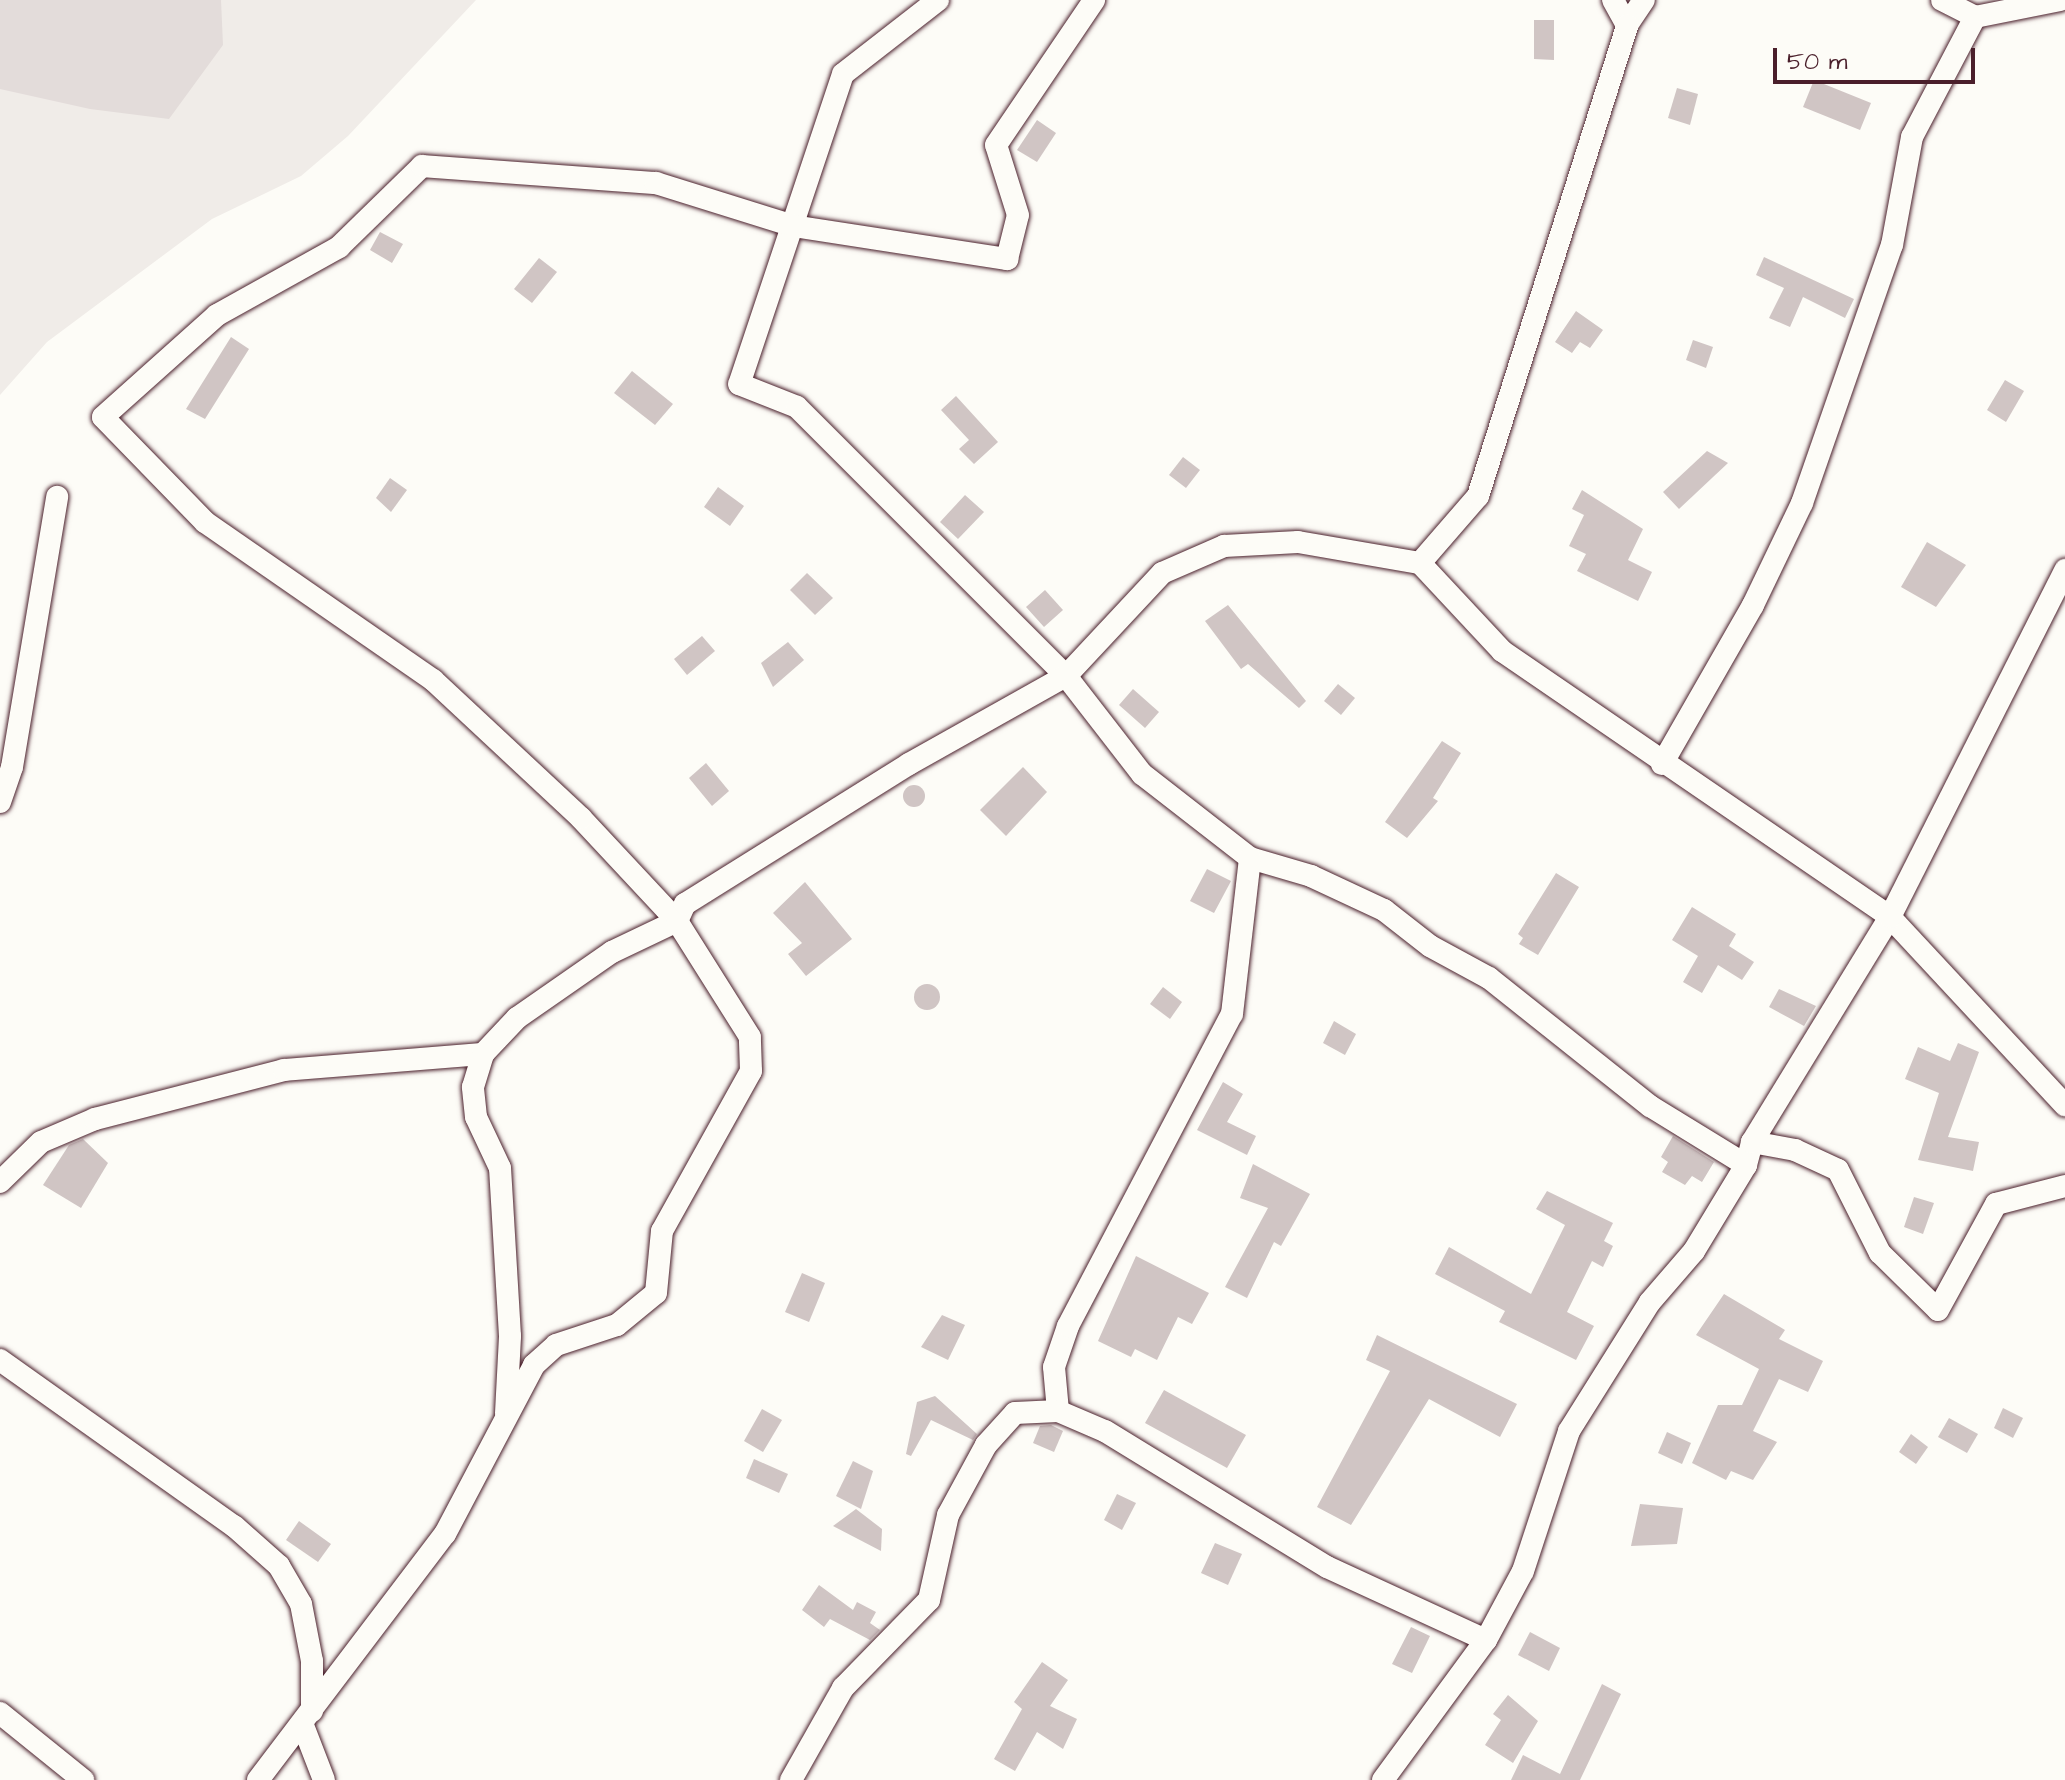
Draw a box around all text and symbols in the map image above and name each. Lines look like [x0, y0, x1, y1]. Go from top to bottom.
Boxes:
scale bar [1777, 32, 1979, 82]
text: 50 m [1787, 45, 1847, 79]

